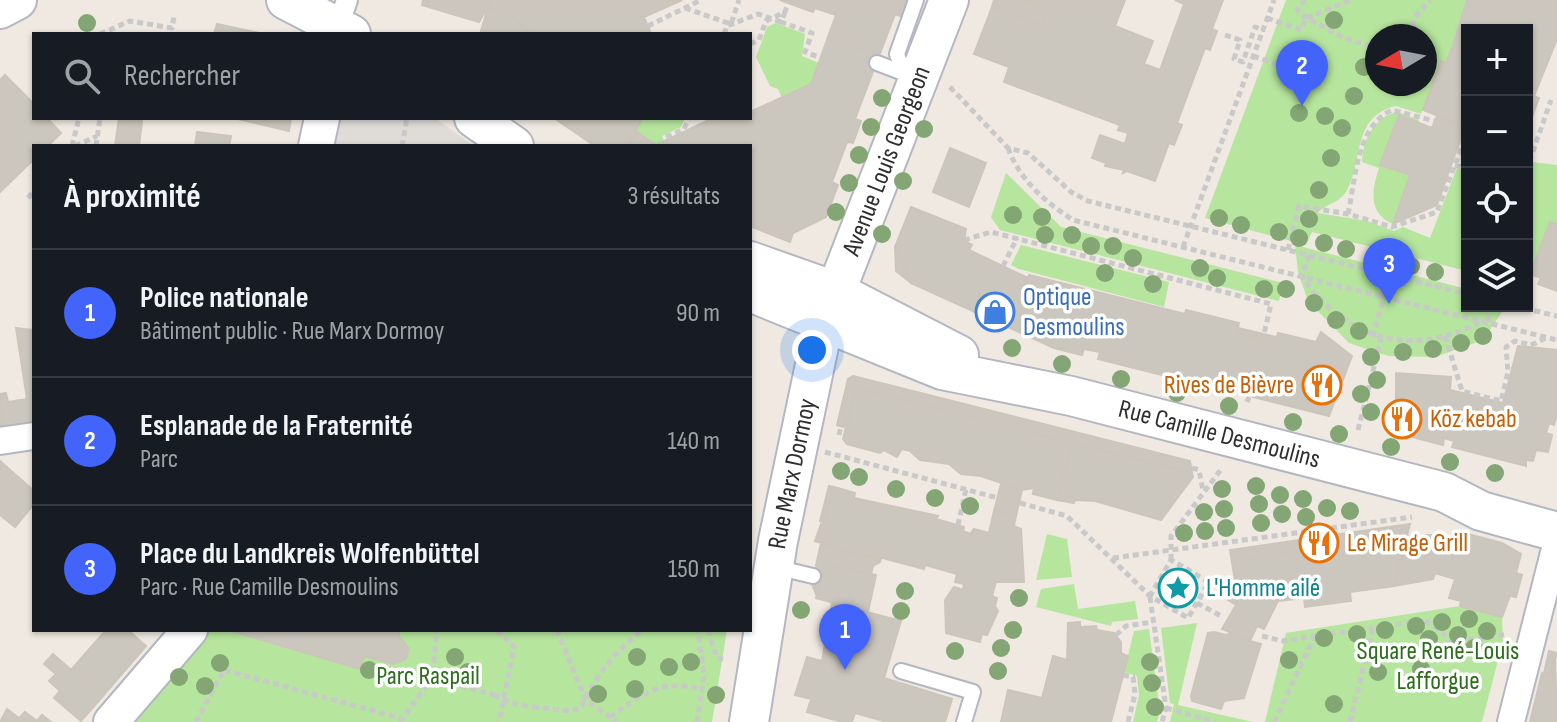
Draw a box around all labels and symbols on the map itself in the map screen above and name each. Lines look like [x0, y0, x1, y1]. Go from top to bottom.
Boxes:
north arrow [1365, 24, 1437, 96]
pin: 2 [1276, 40, 1328, 106]
street label: Avenue Louis Georgeon [835, 62, 937, 261]
pin: 3 [1363, 238, 1415, 304]
place label: Optique Desmoulins [1023, 282, 1125, 343]
shop icon: Optique Desmoulins [974, 291, 1016, 333]
your location [792, 330, 832, 370]
restaurant icon: Rives de Bièvre [1301, 364, 1343, 406]
place label: Rives de Bièvre [1164, 370, 1294, 401]
street label: Rue Camille Desmoulins [1115, 393, 1324, 475]
street label: Rue Marx Dormoy [761, 396, 823, 551]
restaurant icon: Köz kebab [1381, 398, 1423, 440]
place label: Köz kebab [1430, 404, 1517, 435]
restaurant icon: Le Mirage Grill [1298, 522, 1340, 564]
place label: Le Mirage Grill [1347, 528, 1468, 559]
place icon: L'Homme ailé [1157, 567, 1199, 609]
place label: L'Homme ailé [1206, 573, 1320, 604]
pin: 1 [819, 604, 871, 670]
park label: Square René-Louis Lafforgue [1357, 636, 1519, 697]
park label: Parc Raspail [376, 661, 480, 692]

